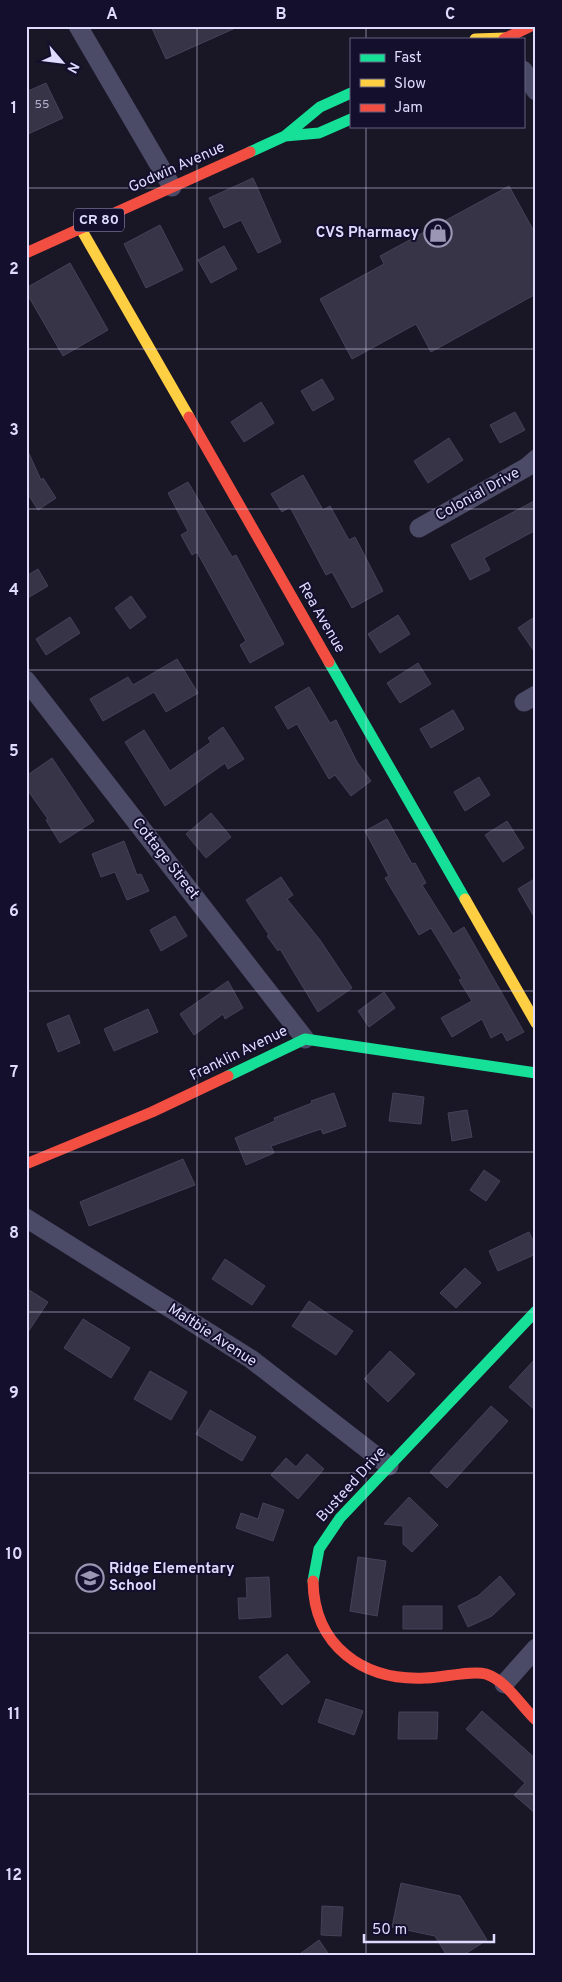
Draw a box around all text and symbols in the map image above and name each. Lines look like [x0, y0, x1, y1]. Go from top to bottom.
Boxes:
text: A [106, 5, 118, 25]
text: B [275, 5, 287, 25]
text: C [445, 5, 455, 25]
north arrow [38, 38, 88, 88]
legend [350, 38, 524, 128]
text: Fast [394, 49, 422, 68]
text: N [62, 59, 82, 76]
text: Slow [394, 75, 426, 94]
house number: 55 [35, 97, 49, 113]
text: 1 [11, 99, 17, 119]
text: Jam [394, 99, 423, 118]
street label: Godwin Avenue [126, 138, 228, 198]
road number: CR 80 [74, 208, 124, 232]
shop icon: CVS Pharmacy [423, 218, 453, 248]
place label: CVS Pharmacy [316, 224, 419, 243]
text: 2 [9, 260, 19, 280]
text: 3 [9, 421, 19, 441]
street label: Colonial Drive [432, 464, 524, 526]
street label: Rea Avenue [293, 579, 349, 657]
text: 4 [9, 581, 19, 601]
text: 5 [9, 742, 19, 762]
street label: Cottage Street [127, 814, 203, 904]
text: 6 [9, 902, 19, 922]
street label: Franklin Avenue [187, 1022, 291, 1086]
text: 7 [10, 1063, 18, 1083]
text: 8 [9, 1224, 19, 1244]
street label: Maltbie Avenue [164, 1300, 260, 1372]
text: 9 [9, 1384, 19, 1404]
street label: Busteed Drive [313, 1443, 391, 1527]
text: 10 [6, 1545, 22, 1565]
place label: Ridge Elementary School [109, 1560, 235, 1596]
school or university icon: Ridge Elementary School [75, 1563, 105, 1593]
text: 11 [8, 1705, 20, 1725]
text: 12 [6, 1866, 22, 1886]
scale bar [364, 1912, 494, 1944]
text: 50 m [372, 1921, 407, 1940]

